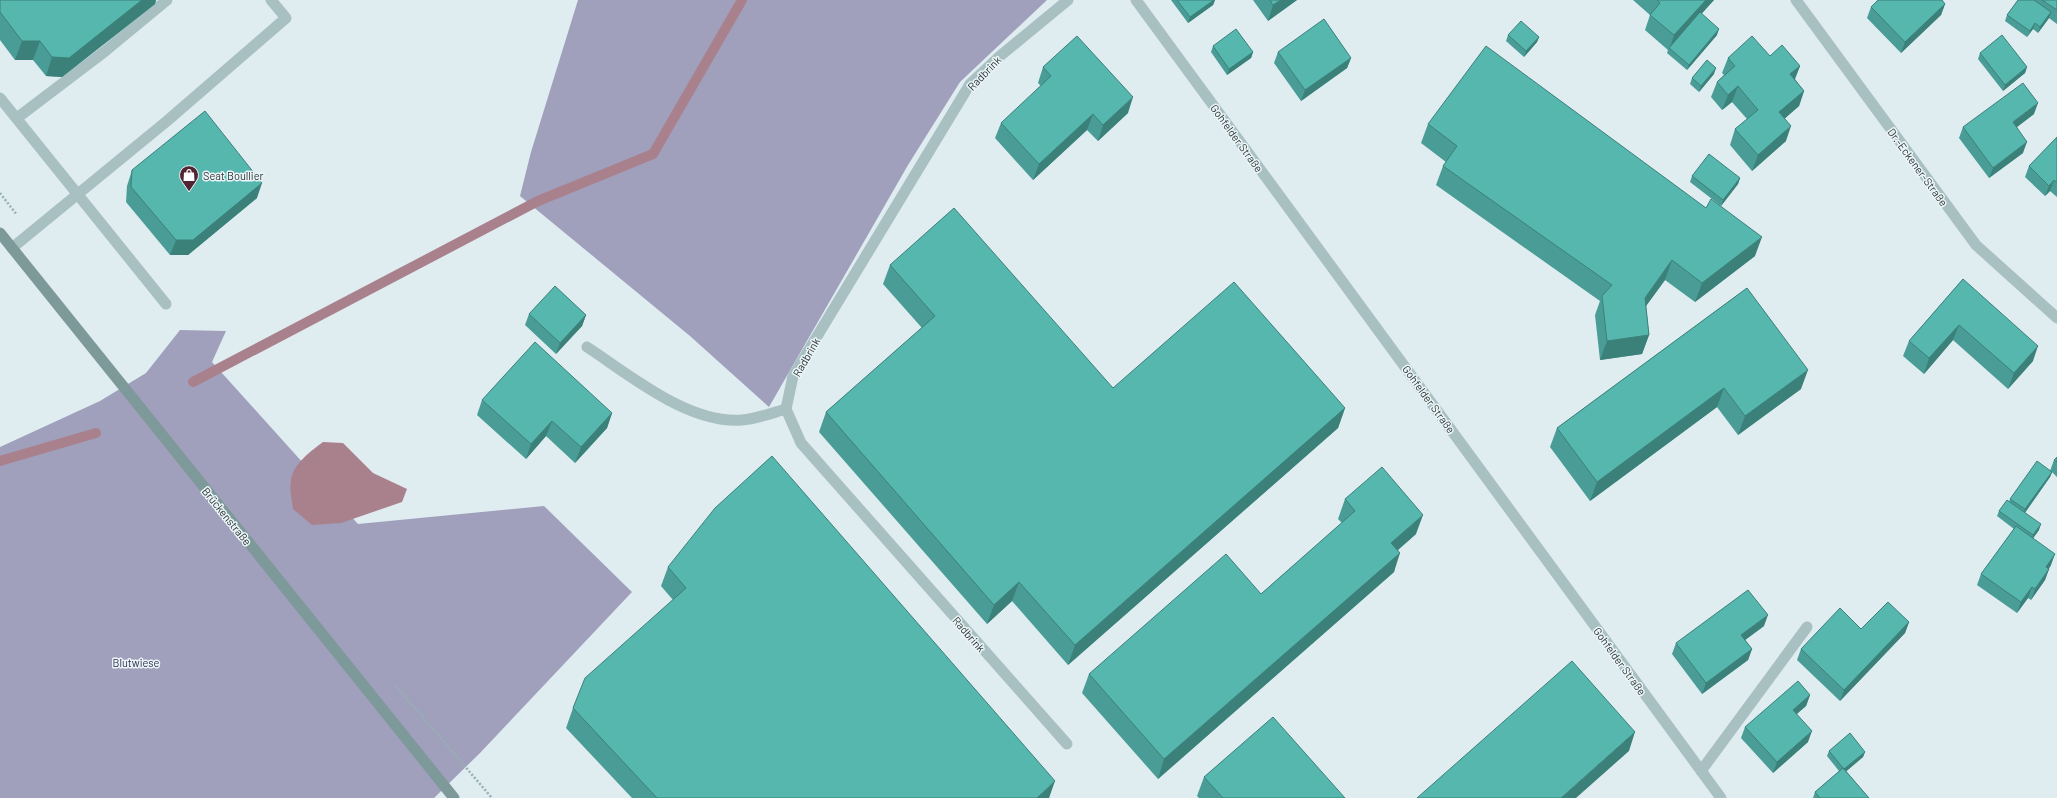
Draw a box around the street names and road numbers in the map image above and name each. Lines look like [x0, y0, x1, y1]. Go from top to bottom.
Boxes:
street label: Radbrink [965, 53, 1004, 93]
street label: Gohfelder Straße [1208, 102, 1266, 175]
street label: Dr.-Eckener-Straße [1885, 125, 1951, 209]
street label: Radbrink [790, 335, 823, 379]
street label: Gohfelder Straße [1400, 363, 1458, 436]
street label: Brückenstraße [200, 485, 254, 548]
street label: Radbrink [950, 614, 988, 655]
street label: Gohfelder Straße [1591, 625, 1649, 698]

